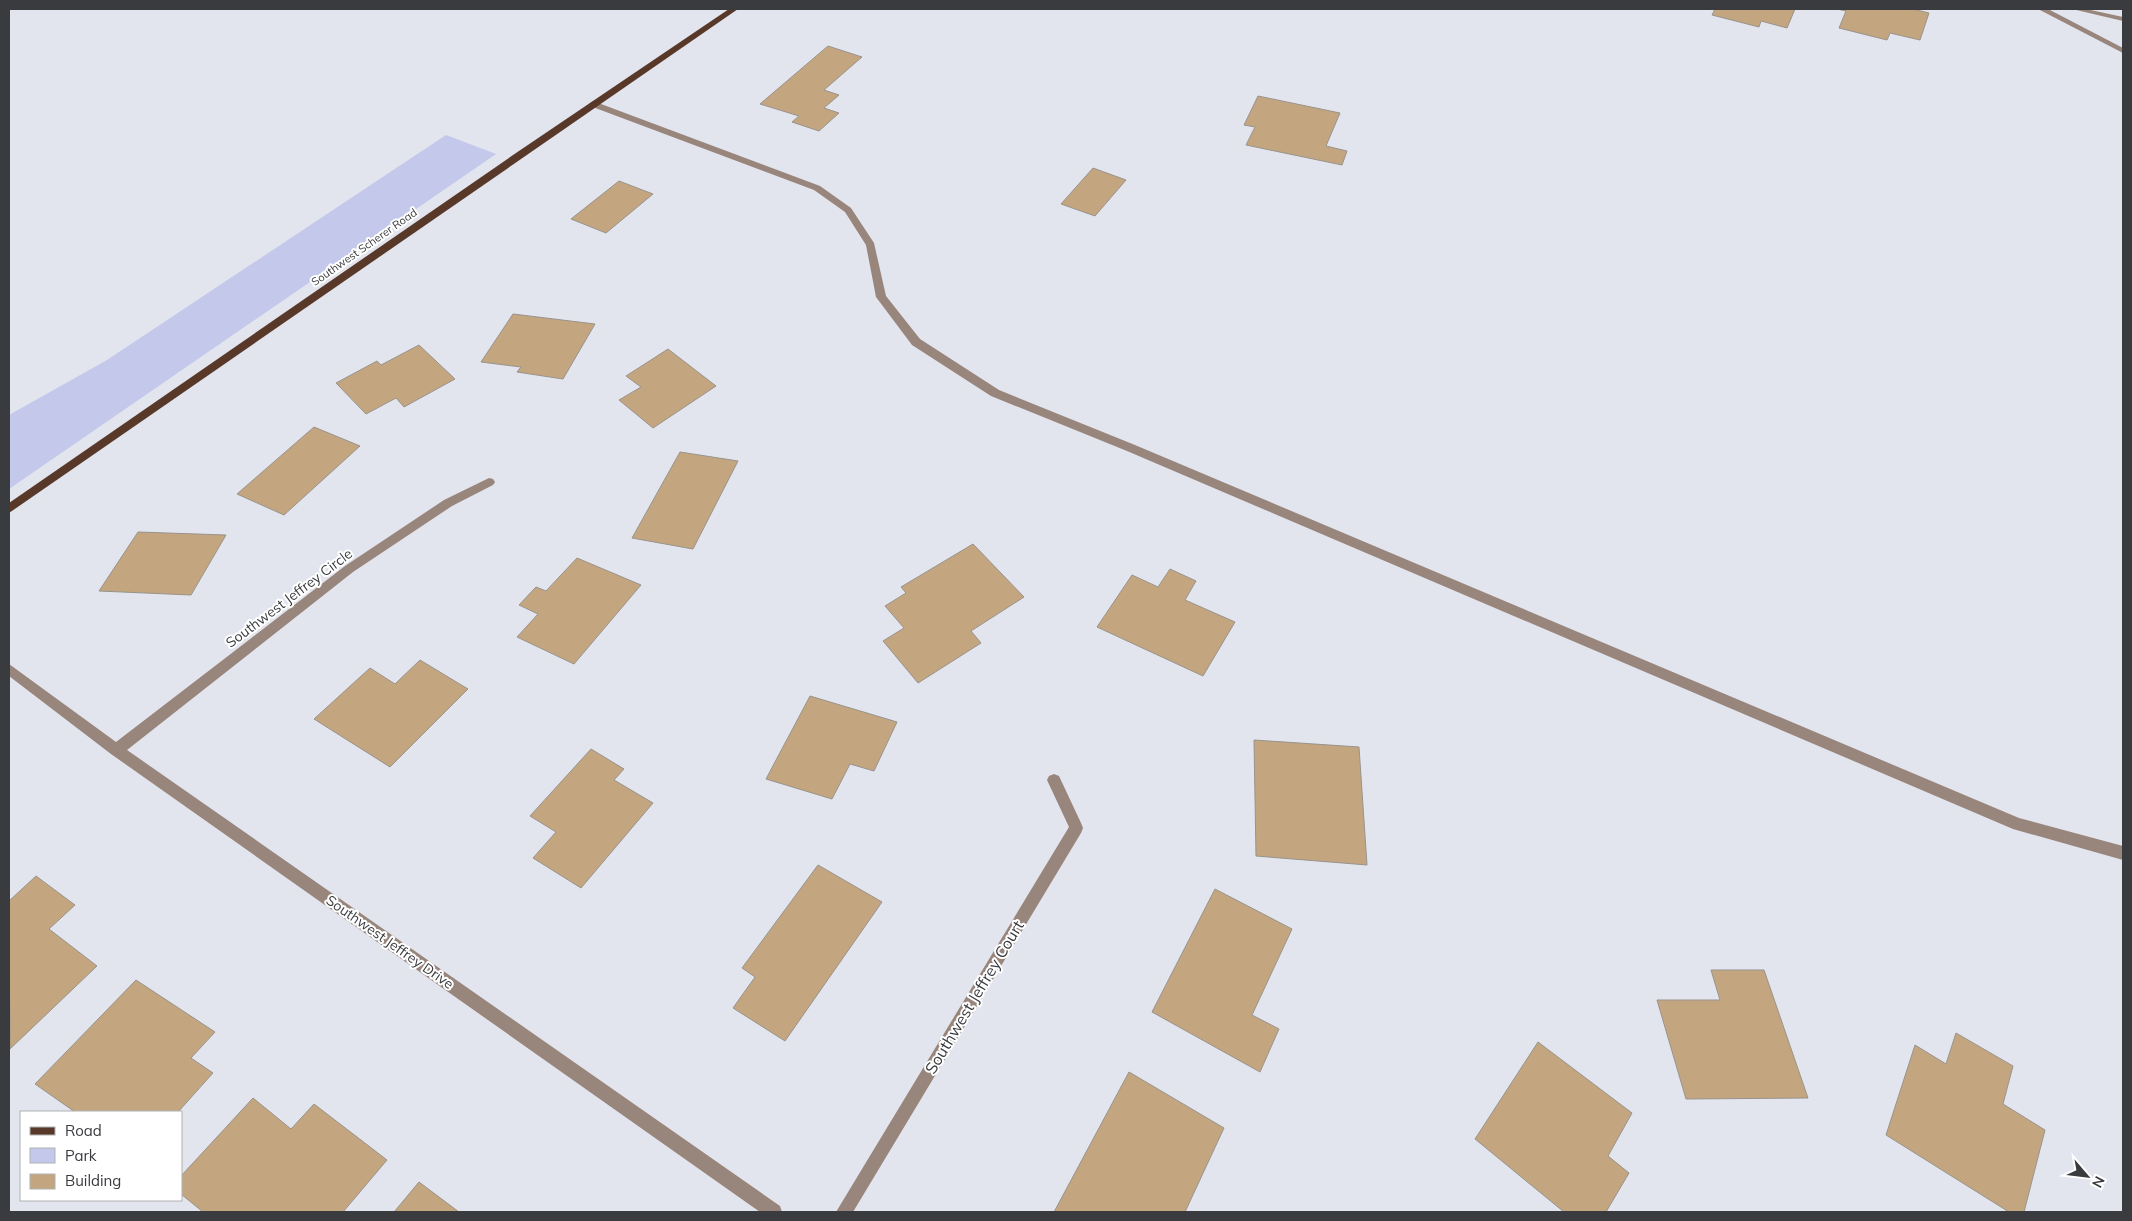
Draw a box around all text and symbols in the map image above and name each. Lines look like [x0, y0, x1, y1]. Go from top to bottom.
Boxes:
street label: Southwest Scherer Road [308, 205, 420, 289]
street label: Southwest Jeffrey Circle [222, 545, 356, 651]
street label: Southwest Jeffrey Drive [323, 891, 457, 993]
street label: Southwest Jeffrey Court [920, 916, 1028, 1077]
legend [20, 1111, 182, 1201]
text: Road [65, 1121, 102, 1140]
text: Park [65, 1146, 97, 1165]
north arrow [2062, 1151, 2112, 1201]
text: Building [65, 1171, 121, 1190]
text: N [2088, 1173, 2109, 1191]

